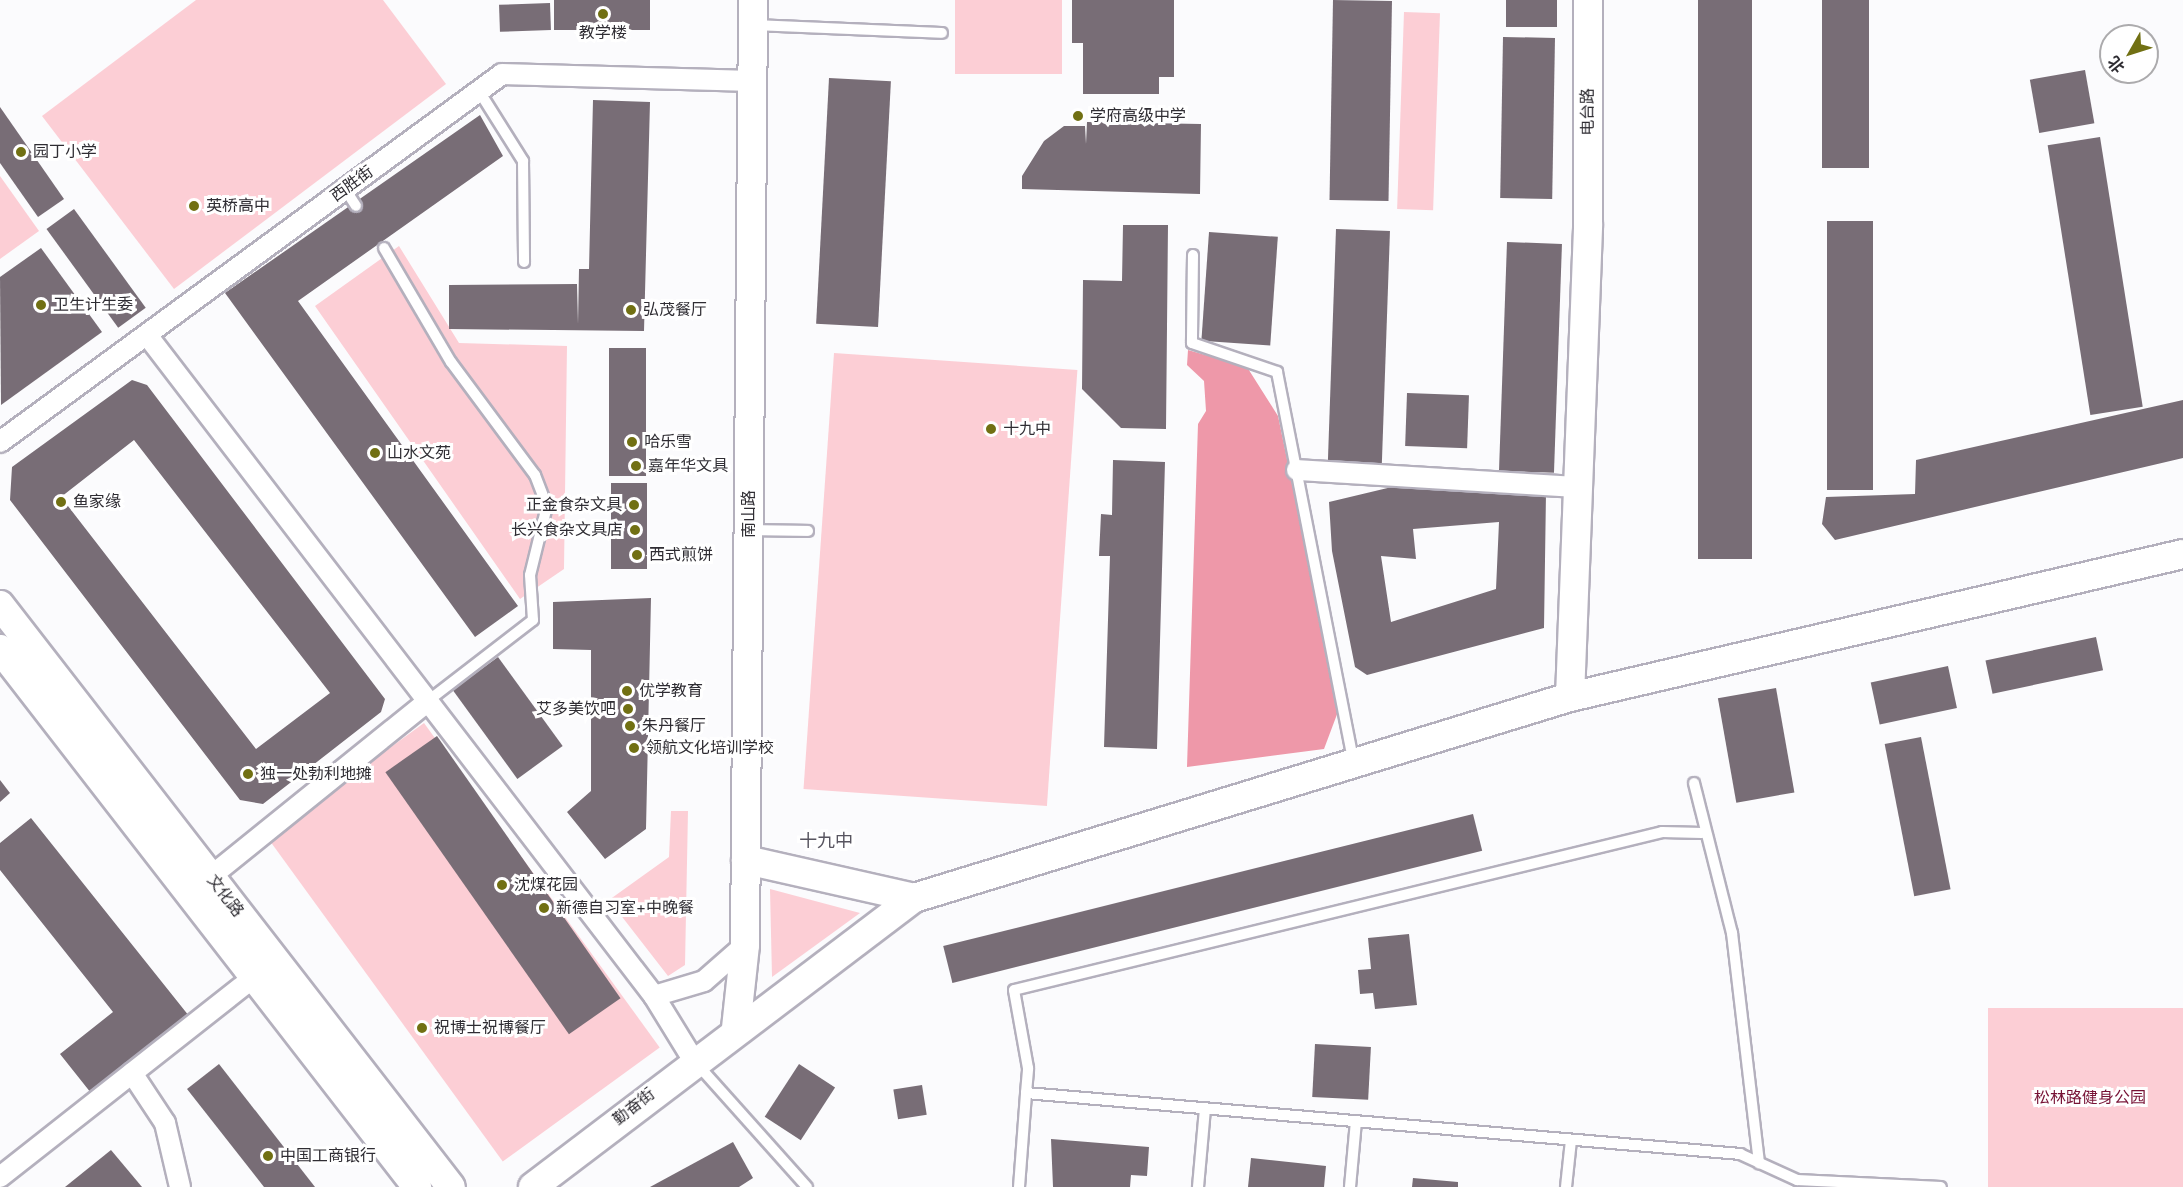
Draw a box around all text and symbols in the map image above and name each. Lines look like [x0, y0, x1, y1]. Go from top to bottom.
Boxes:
marker: 教学楼 [596, 7, 610, 21]
place label: 教学楼 [579, 23, 627, 43]
north arrow [2099, 24, 2159, 84]
text: 北 [2104, 52, 2129, 77]
street label: 电台路 [1578, 88, 1598, 136]
place label: 学府高级中学 [1090, 106, 1186, 126]
marker: 学府高级中学 [1071, 109, 1085, 123]
place label: 园丁小学 [33, 142, 97, 162]
marker: 园丁小学 [14, 145, 28, 159]
street label: 西胜街 [327, 162, 377, 206]
place label: 英桥高中 [206, 196, 270, 216]
marker: 英桥高中 [187, 199, 201, 213]
place label: 卫生计生委 [53, 295, 133, 315]
marker: 卫生计生委 [34, 298, 48, 312]
place label: 弘茂餐厅 [643, 300, 707, 320]
marker: 弘茂餐厅 [624, 303, 638, 317]
place label: 十九中 [1003, 419, 1051, 439]
marker: 十九中 [984, 422, 998, 436]
place label: 哈乐雪 [644, 432, 692, 452]
marker: 哈乐雪 [625, 435, 639, 449]
place label: 山水文苑 [387, 443, 451, 463]
marker: 山水文苑 [368, 446, 382, 460]
place label: 嘉年华文具 [648, 456, 728, 476]
marker: 嘉年华文具 [629, 459, 643, 473]
street label: 南山路 [739, 490, 759, 538]
place label: 鱼家缘 [73, 492, 121, 512]
marker: 鱼家缘 [54, 495, 68, 509]
place label: 正金食杂文具 [526, 495, 622, 515]
marker: 正金食杂文具 [627, 498, 641, 512]
place label: 长兴食杂文具店 [511, 520, 623, 540]
marker: 长兴食杂文具店 [628, 523, 642, 537]
place label: 西式煎饼 [649, 545, 713, 565]
marker: 西式煎饼 [630, 548, 644, 562]
place label: 优学教育 [639, 681, 703, 701]
marker: 优学教育 [620, 684, 634, 698]
place label: 艾多美饮吧 [536, 699, 616, 719]
marker: 艾多美饮吧 [621, 702, 635, 716]
place label: 朱丹餐厅 [642, 716, 706, 736]
marker: 朱丹餐厅 [623, 719, 637, 733]
place label: 领航文化培训学校 [646, 738, 774, 758]
marker: 领航文化培训学校 [627, 741, 641, 755]
place label: 独一处勃利地摊 [260, 764, 372, 784]
marker: 独一处勃利地摊 [241, 767, 255, 781]
district label: 十九中 [799, 830, 853, 852]
street label: 文化路 [203, 871, 247, 921]
place label: 沈煤花园 [514, 875, 578, 895]
marker: 沈煤花园 [495, 878, 509, 892]
place label: 新德自习室+中晚餐 [556, 898, 694, 918]
marker: 新德自习室+中晚餐 [537, 901, 551, 915]
place label: 祝博士祝博餐厅 [434, 1018, 546, 1038]
marker: 祝博士祝博餐厅 [415, 1021, 429, 1035]
street label: 勤奋街 [609, 1085, 659, 1129]
park label: 松林路健身公园 [2034, 1088, 2146, 1108]
place label: 中国工商银行 [280, 1146, 376, 1166]
marker: 中国工商银行 [261, 1149, 275, 1163]

